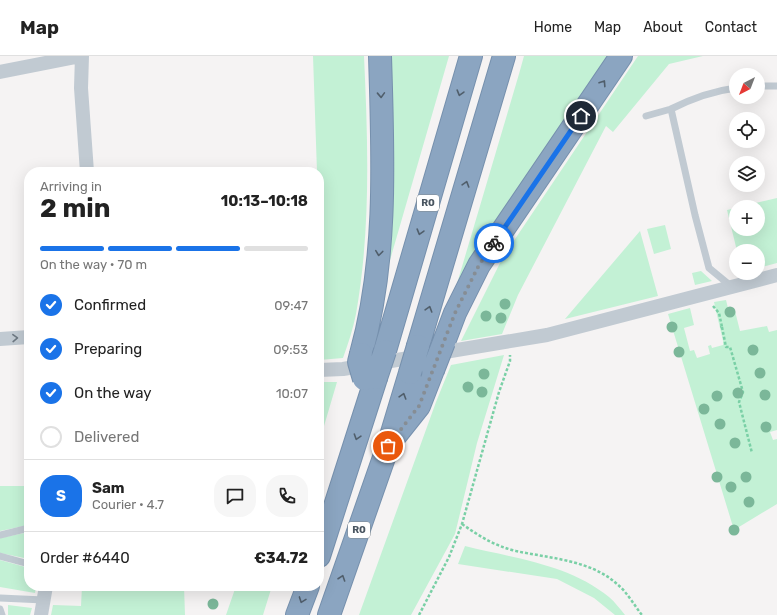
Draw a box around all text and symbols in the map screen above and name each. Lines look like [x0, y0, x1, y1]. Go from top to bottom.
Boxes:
text: Map [20, 16, 59, 39]
text: Home [534, 19, 572, 36]
text: Map [594, 19, 621, 36]
text: About [643, 19, 683, 36]
text: Contact [705, 19, 757, 36]
north arrow [729, 68, 765, 104]
map controls [729, 68, 765, 280]
one-way arrow [598, 80, 605, 87]
one-way arrow [456, 90, 465, 97]
one-way arrow [377, 92, 385, 98]
pin [564, 99, 598, 133]
icon: home [570, 105, 592, 127]
button: locate [729, 112, 765, 148]
button: layers [729, 156, 765, 192]
text: Arriving in [40, 179, 102, 194]
one-way arrow [461, 181, 470, 188]
text: 10:13–10:18 [221, 192, 308, 210]
text: 2 min [40, 193, 110, 224]
road number: R0 [417, 195, 439, 211]
button: + [729, 200, 765, 236]
courier [474, 223, 514, 263]
one-way arrow [416, 228, 425, 235]
icon: bike [483, 232, 505, 254]
button: − [729, 244, 765, 280]
one-way arrow [375, 250, 384, 256]
text: On the way · 70 m [40, 257, 147, 272]
icon: check [40, 294, 62, 316]
text: Confirmed [74, 296, 146, 314]
text: 09:47 [274, 298, 308, 313]
one-way arrow [424, 305, 433, 312]
one-way arrow [12, 334, 18, 342]
icon: check [40, 338, 62, 360]
text: Preparing [74, 340, 142, 358]
text: 09:53 [273, 342, 308, 357]
icon: check [40, 382, 62, 404]
text: On the way [74, 384, 152, 402]
text: 10:07 [276, 386, 308, 401]
one-way arrow [398, 393, 407, 400]
text: Delivered [74, 428, 139, 446]
pin [371, 429, 405, 463]
one-way arrow [354, 433, 362, 440]
icon: bag [377, 435, 399, 457]
button: chat [214, 475, 256, 517]
button: phone [266, 475, 308, 517]
text: Sam [92, 479, 125, 497]
text: S [56, 487, 66, 505]
text: Courier · 4.7 [92, 497, 164, 512]
road number: R0 [348, 522, 370, 538]
text: Order #6440 [40, 549, 130, 567]
text: €34.72 [254, 549, 308, 567]
one-way arrow [338, 575, 346, 582]
one-way arrow [299, 597, 307, 604]

